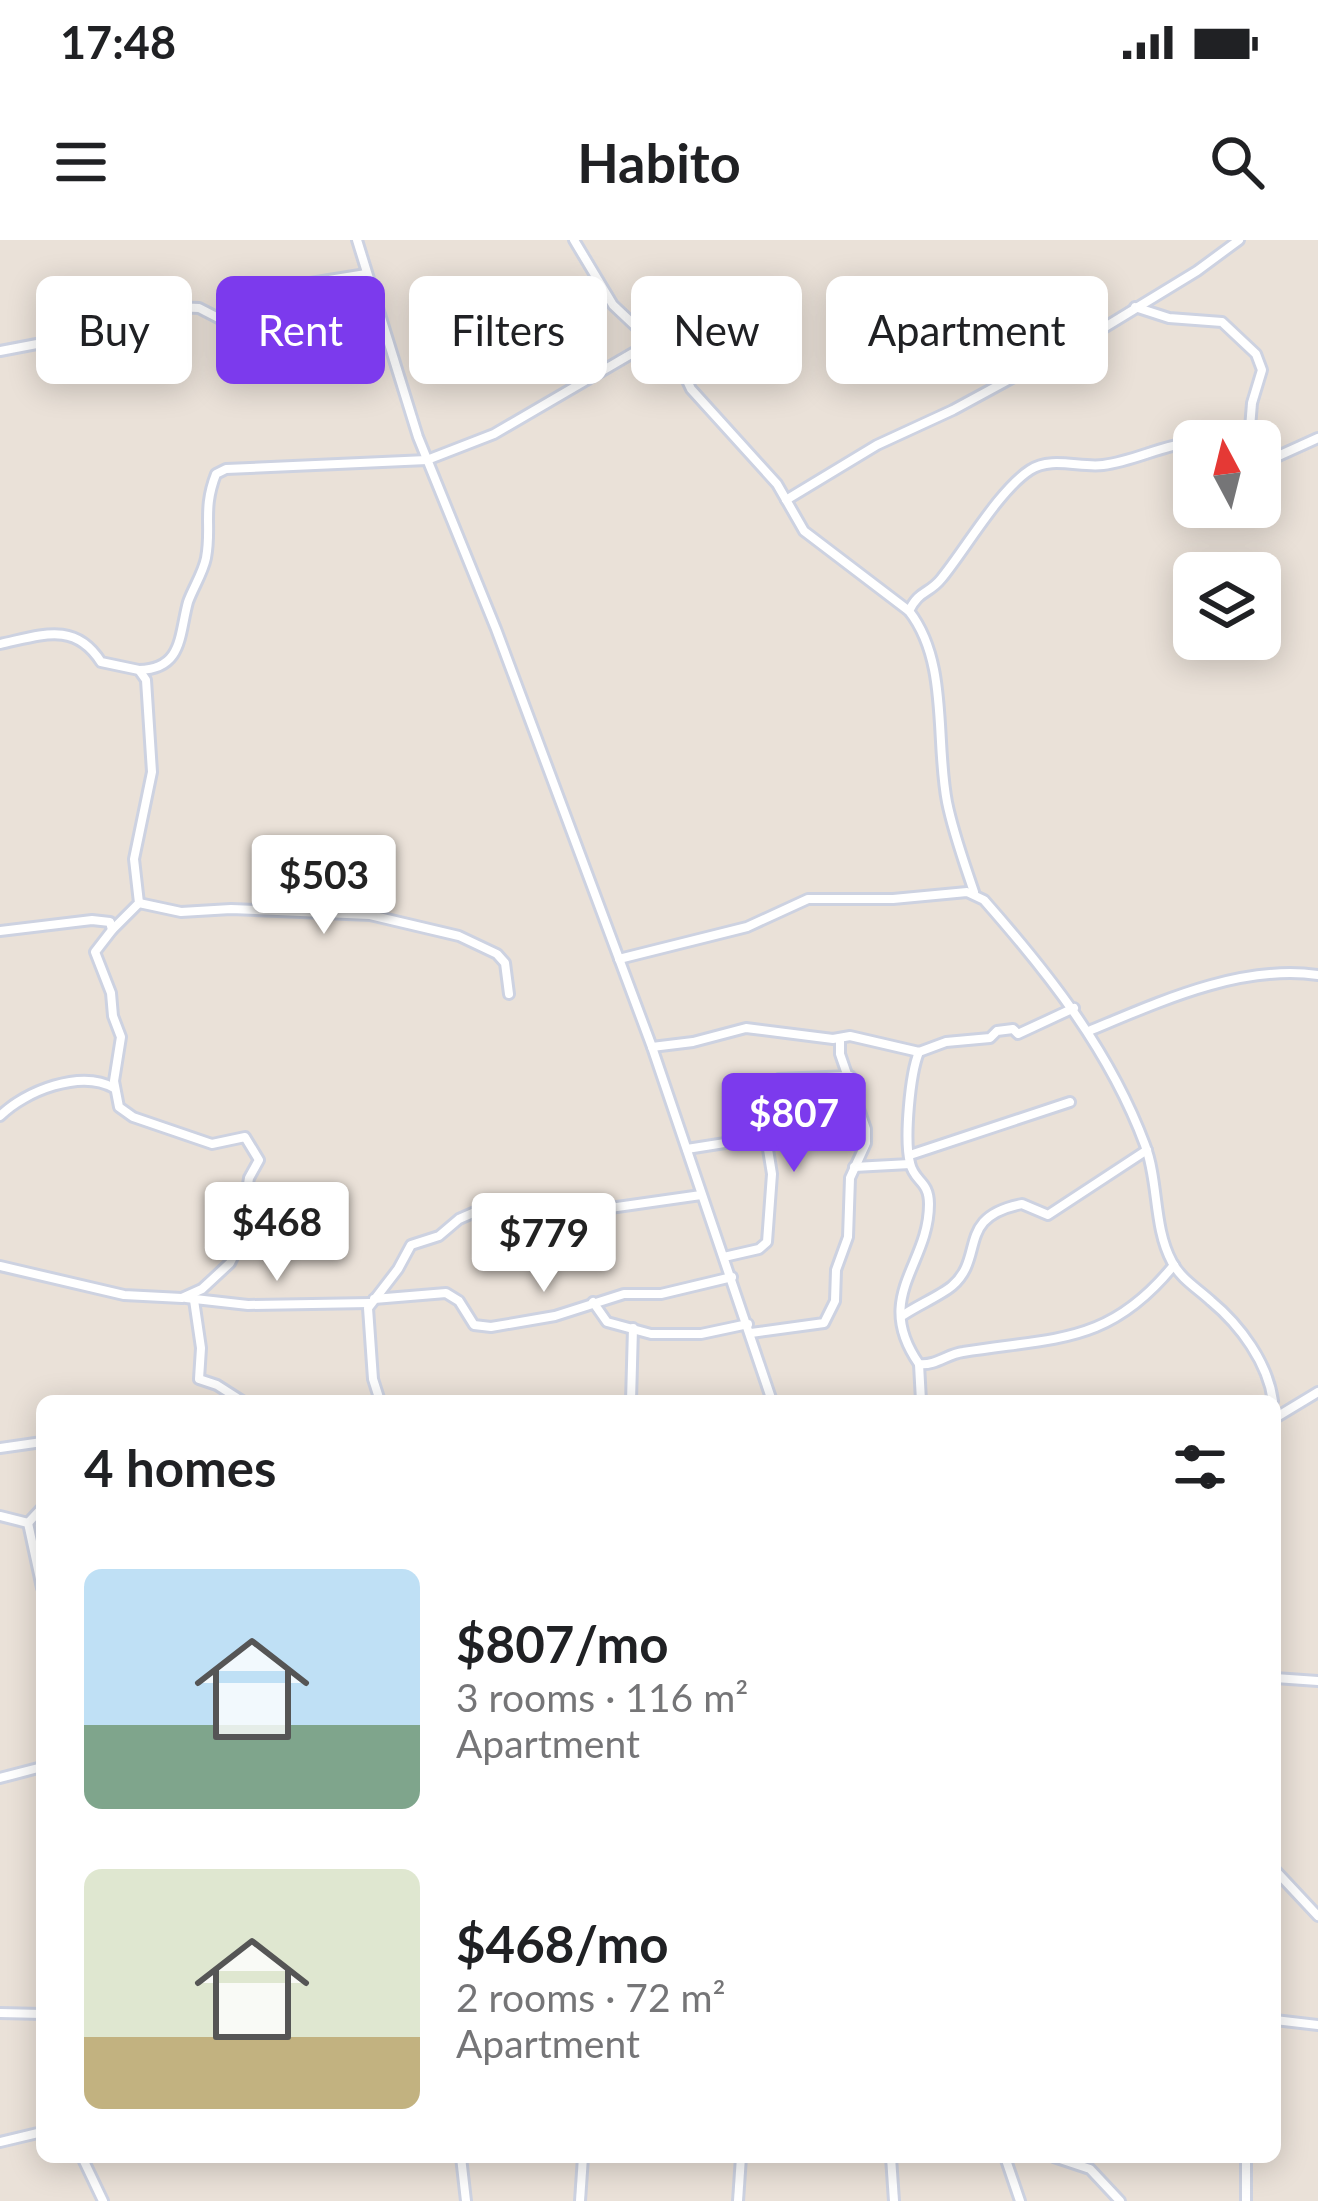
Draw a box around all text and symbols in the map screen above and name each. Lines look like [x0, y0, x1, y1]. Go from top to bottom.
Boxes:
text: 17:48 [60, 15, 176, 69]
icon: menu [48, 129, 114, 195]
icon: search [1204, 129, 1270, 195]
text: Habito [577, 130, 741, 195]
chip: Buy [36, 276, 192, 384]
chip: Rent [216, 276, 385, 384]
chip: Filters [409, 276, 607, 384]
chip: New [631, 276, 802, 384]
chip: Apartment [826, 276, 1108, 384]
north arrow [1173, 420, 1281, 528]
map controls [1173, 420, 1281, 660]
button: layers [1173, 552, 1281, 660]
pin: $503 [253, 835, 395, 937]
text: $503 [279, 851, 369, 897]
pin: $807 [723, 1073, 865, 1175]
text: $807 [749, 1089, 839, 1135]
pin: $468 [206, 1182, 348, 1284]
pin: $779 [473, 1193, 615, 1295]
text: $468 [232, 1198, 322, 1244]
text: $779 [499, 1209, 589, 1255]
icon: filters [1167, 1434, 1233, 1500]
text: 4 homes [84, 1437, 276, 1498]
text: $807/mo [456, 1613, 669, 1674]
icon: home [180, 1617, 324, 1761]
text: 3 rooms · 116 m² [456, 1674, 748, 1720]
text: Apartment [456, 1720, 640, 1766]
text: $468/mo [456, 1913, 669, 1974]
icon: home [180, 1917, 324, 2061]
text: 2 rooms · 72 m² [456, 1974, 726, 2020]
text: Apartment [456, 2020, 640, 2066]

